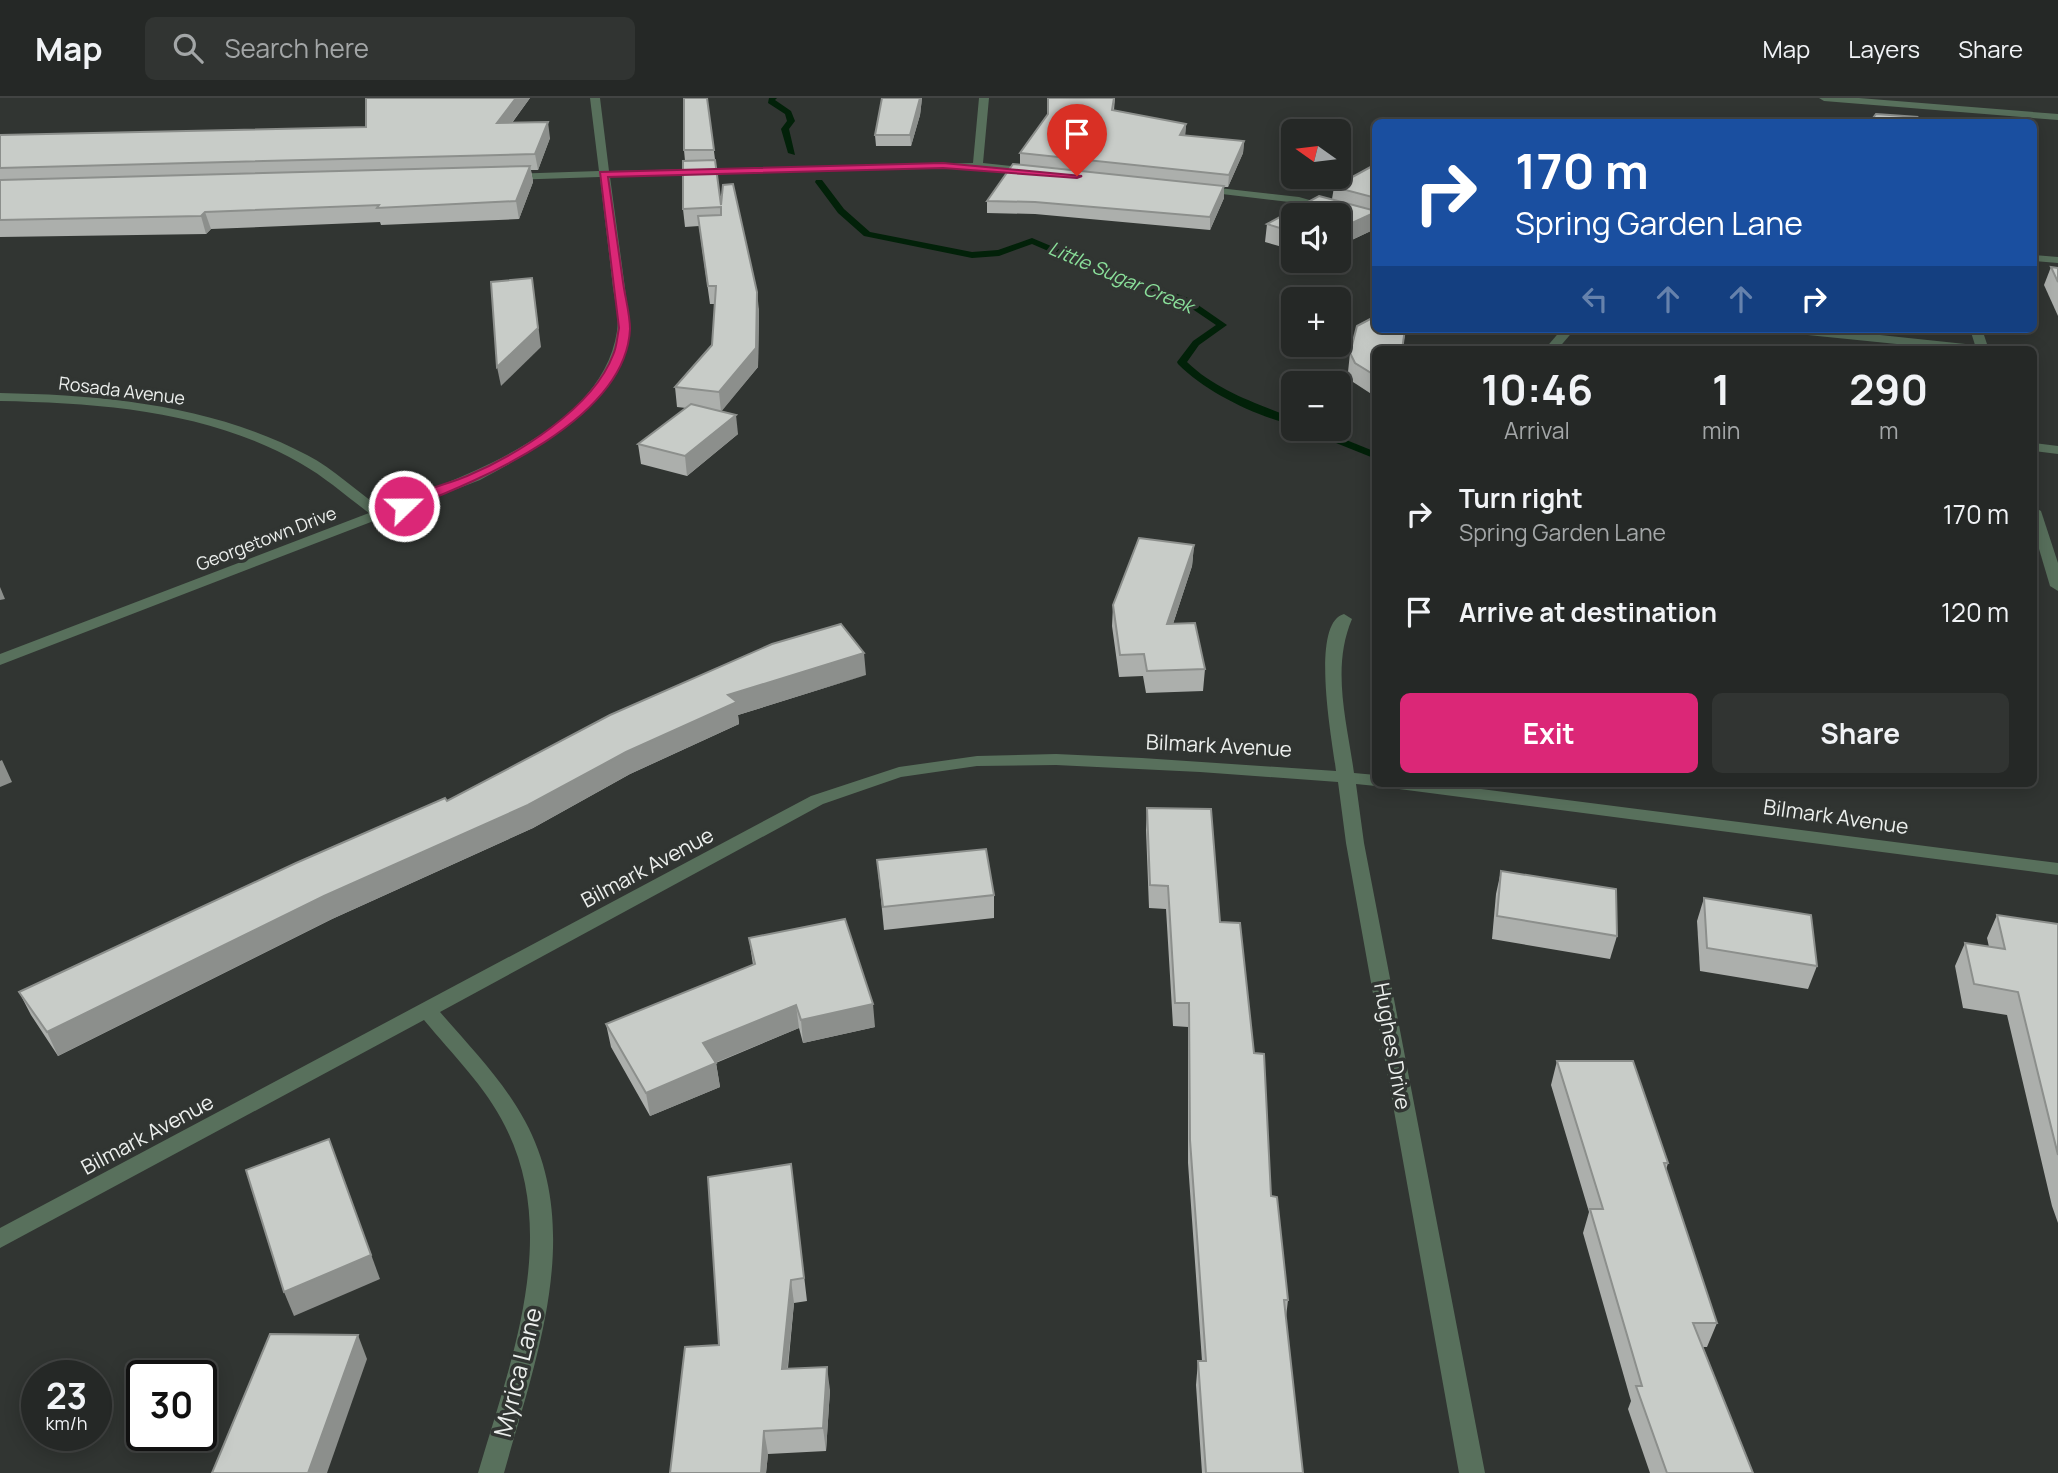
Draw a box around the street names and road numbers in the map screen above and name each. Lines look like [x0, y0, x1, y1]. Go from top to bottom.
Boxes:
street label: Rosada Avenue [57, 370, 187, 410]
street label: Georgetown Drive [192, 500, 340, 576]
street label: Bilmark Avenue [1145, 727, 1293, 763]
street label: Bilmark Avenue [1762, 792, 1910, 840]
street label: Bilmark Avenue [576, 820, 718, 914]
street label: Hughes Drive [1368, 980, 1418, 1112]
street label: Bilmark Avenue [76, 1087, 218, 1181]
street label: Myrica Lane [485, 1304, 549, 1440]

